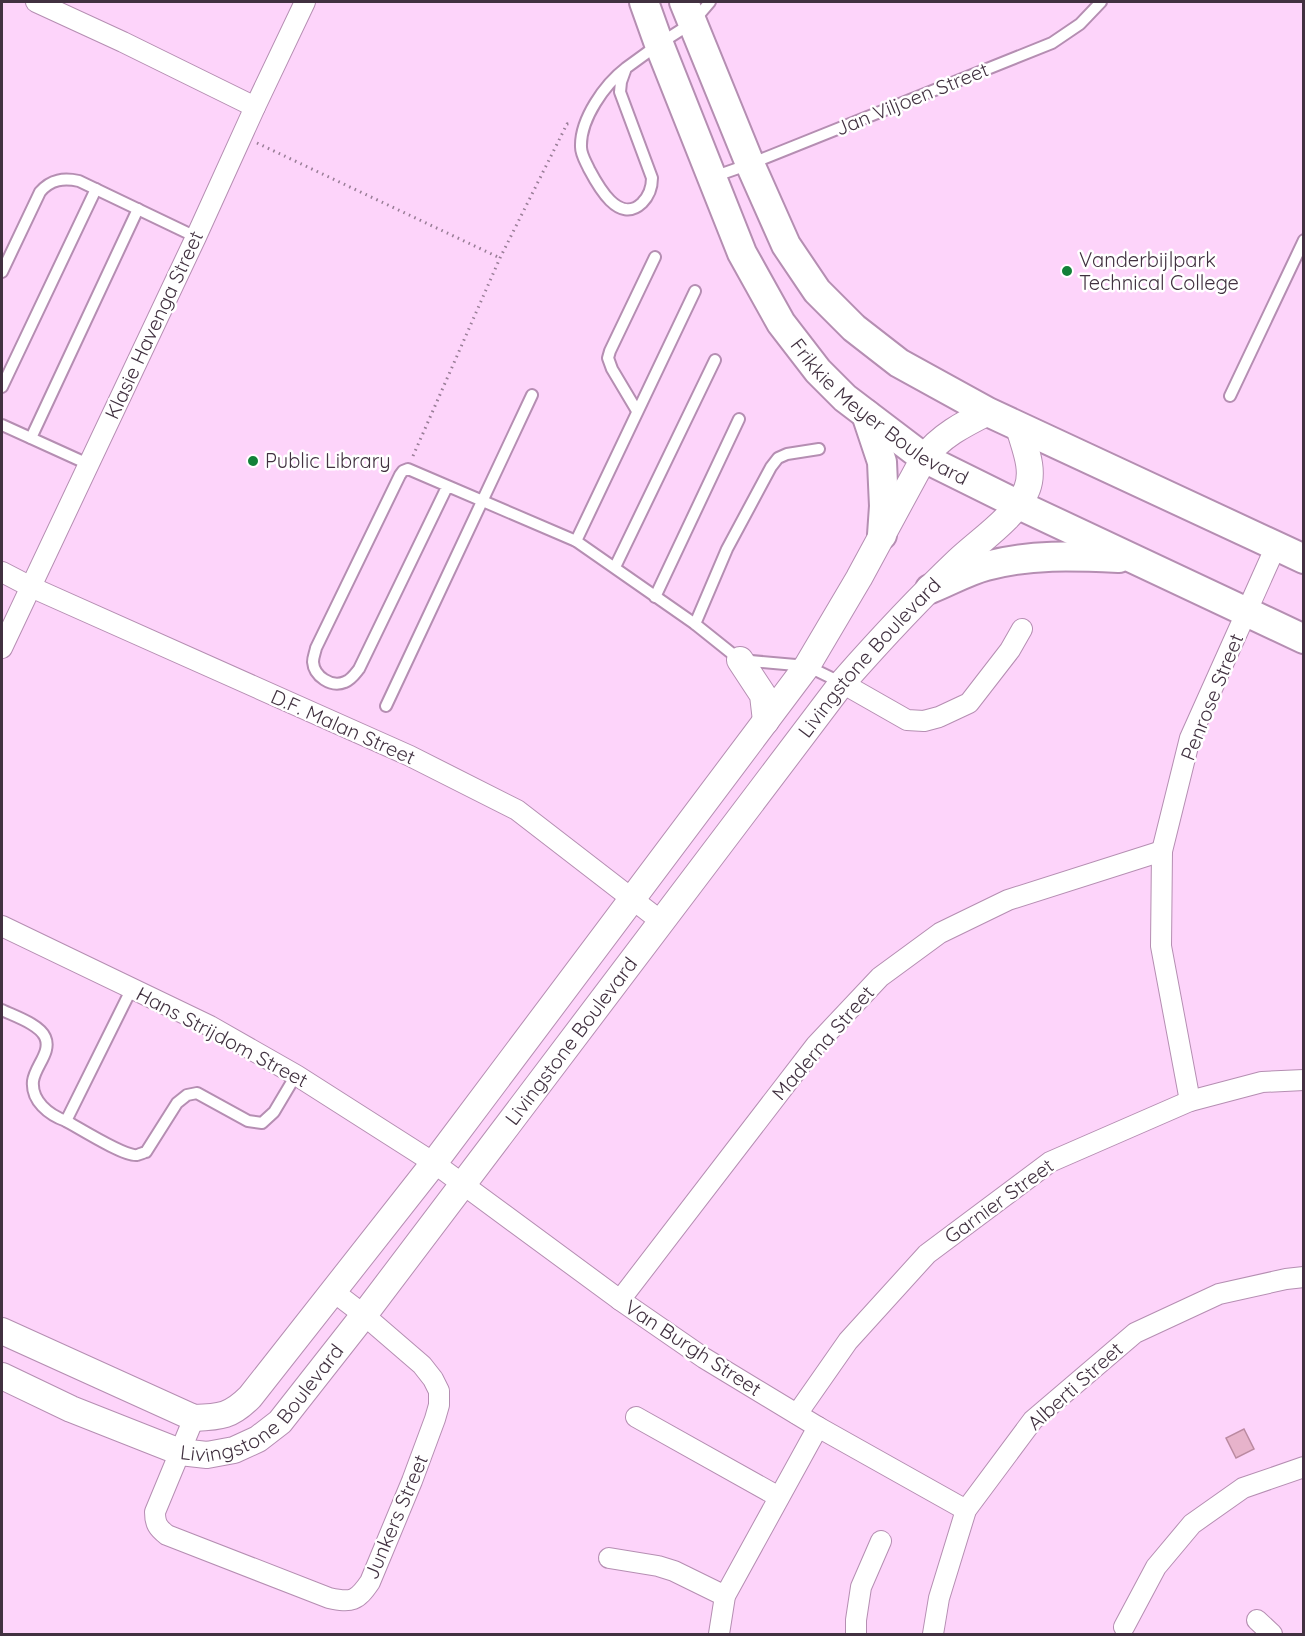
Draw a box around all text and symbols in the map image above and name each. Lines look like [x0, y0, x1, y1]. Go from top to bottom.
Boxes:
street label: Jan Viljoen Street [832, 56, 992, 141]
street label: Klasie Havenga Street [99, 226, 208, 423]
place label: Vanderbijlpark Technical College [1079, 247, 1239, 295]
marker: Vanderbijlpark Technical College [1060, 264, 1074, 278]
street label: Frikkie Meyer Boulevard [785, 333, 973, 490]
place label: Public Library [265, 448, 391, 473]
marker: Public Library [246, 454, 260, 468]
street label: Livingstone Boulevard [792, 572, 946, 742]
street label: Penrose Street [1175, 629, 1248, 764]
street label: D.F. Malan Street [267, 684, 419, 770]
street label: Livingstone Boulevard [499, 952, 642, 1130]
street label: Maderna Street [766, 980, 879, 1105]
street label: Hans Strijdom Street [132, 981, 313, 1093]
street label: Garnier Street [939, 1152, 1058, 1249]
street label: Van Burgh Street [620, 1294, 766, 1401]
street label: Alberti Street [1022, 1336, 1128, 1435]
street label: Livingstone Boulevard [179, 1339, 349, 1467]
street label: Junkers Street [358, 1450, 433, 1583]

